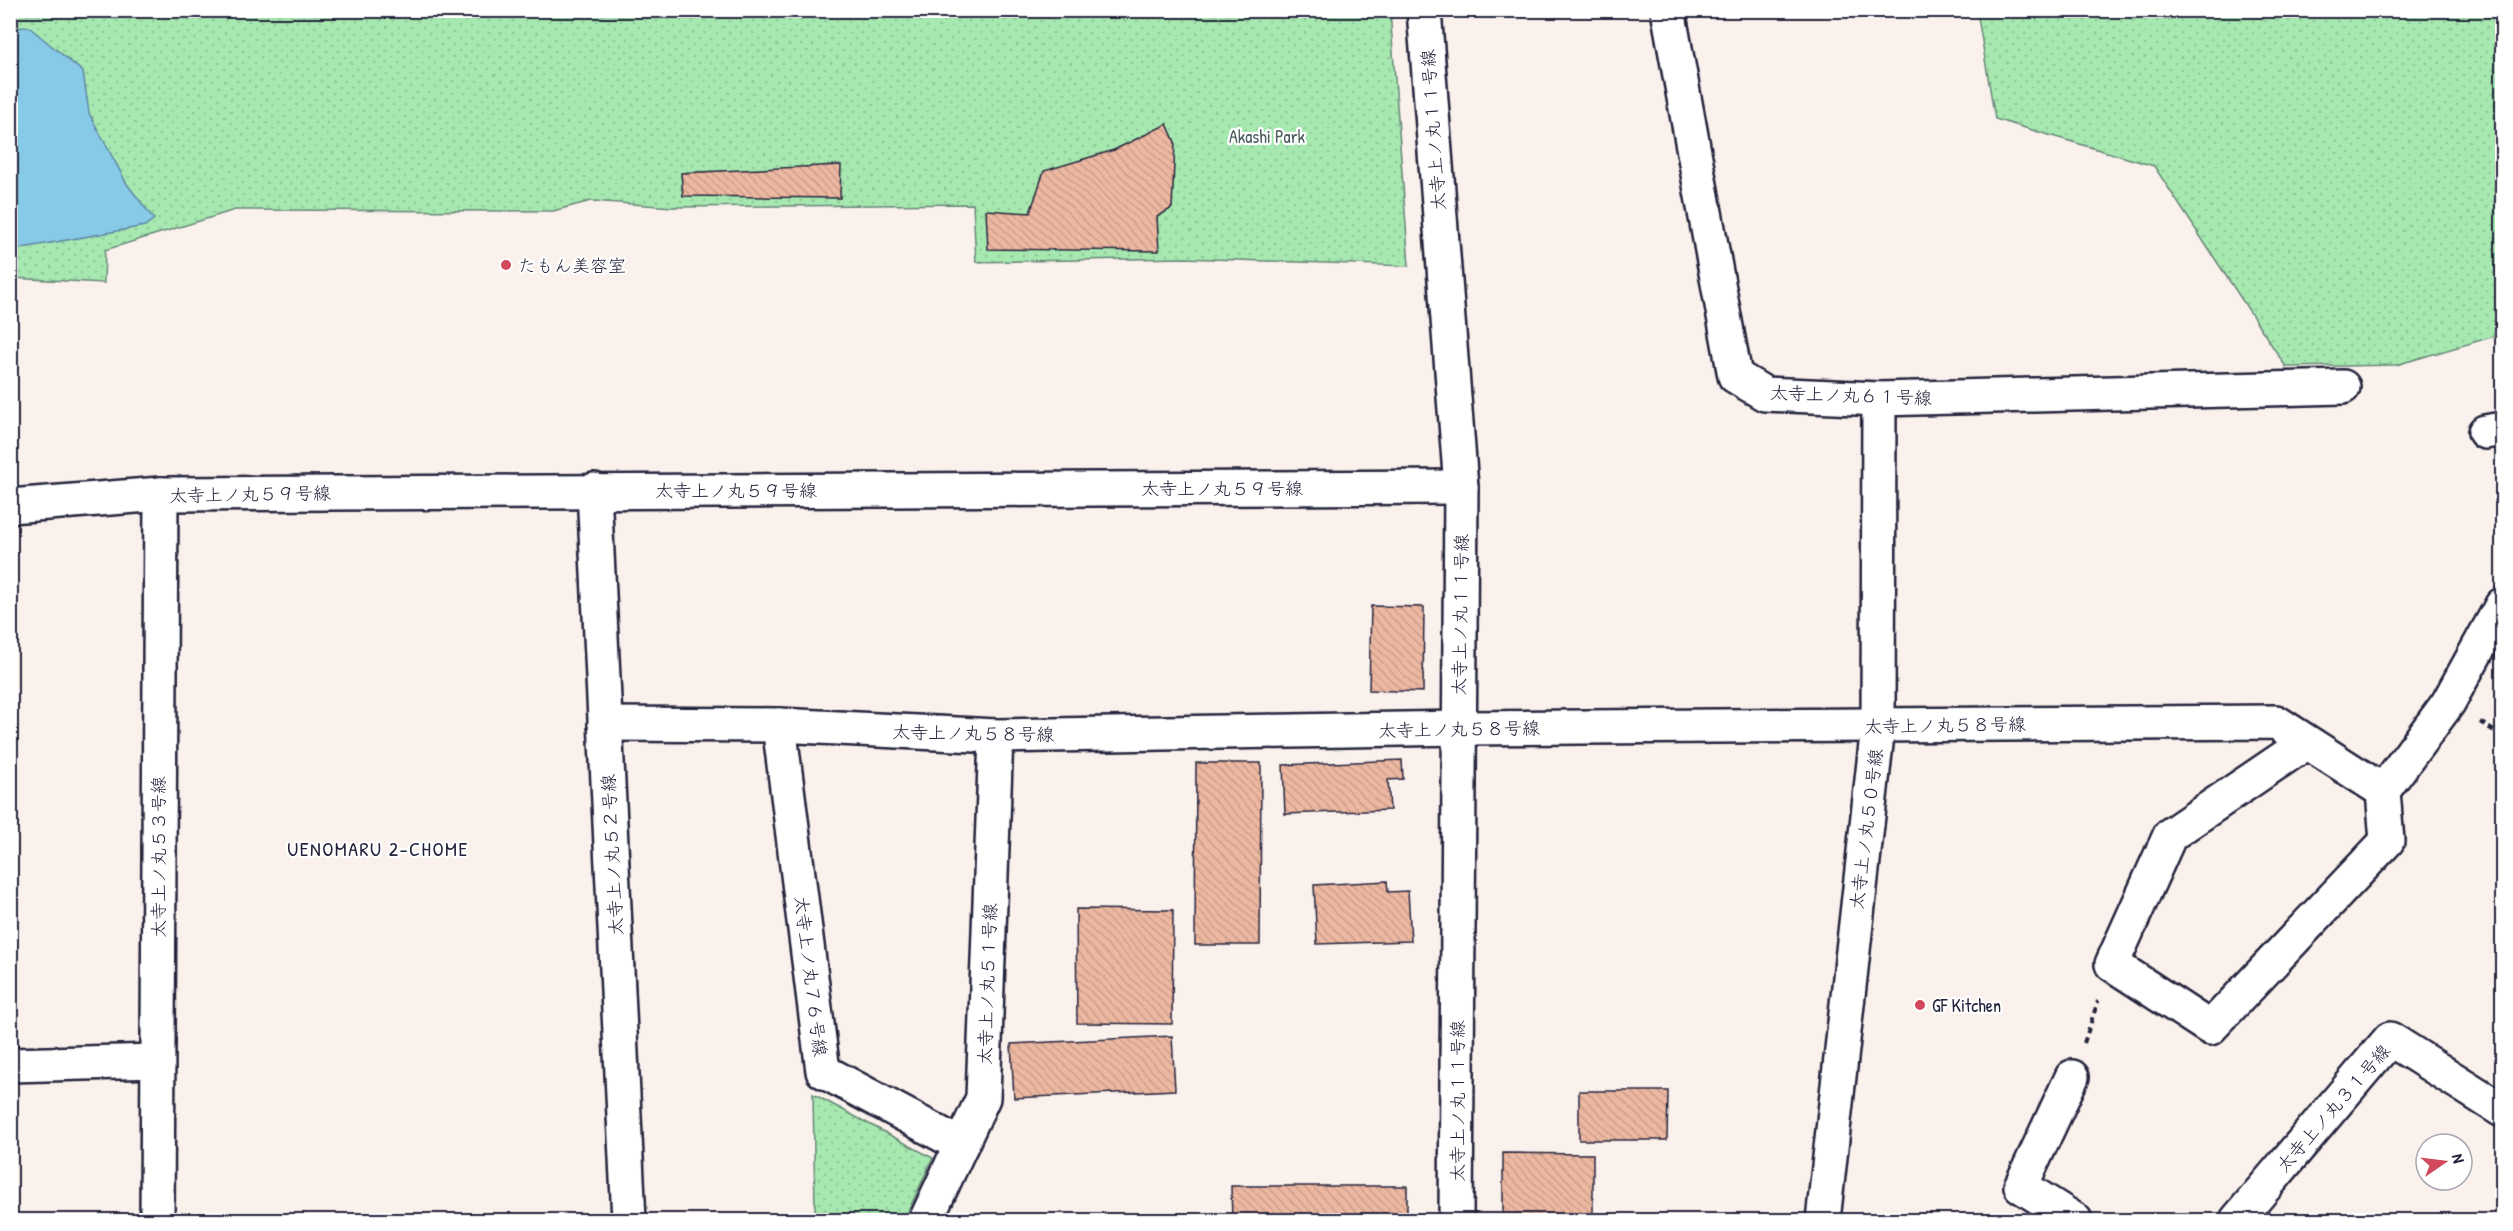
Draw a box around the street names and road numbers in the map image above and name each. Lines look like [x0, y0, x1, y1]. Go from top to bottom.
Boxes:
street label: 太寺上ノ丸１１号線 [1415, 48, 1451, 212]
street label: 太寺上ノ丸６１号線 [1770, 380, 1932, 410]
street label: 太寺上ノ丸５９号線 [1141, 476, 1303, 501]
street label: 太寺上ノ丸５９号線 [655, 478, 817, 503]
street label: 太寺上ノ丸５９号線 [169, 480, 331, 508]
street label: 太寺上ノ丸１１号線 [1446, 534, 1474, 696]
street label: 太寺上ノ丸５８号線 [1864, 711, 2026, 739]
street label: 太寺上ノ丸５８号線 [1378, 715, 1540, 743]
street label: 太寺上ノ丸５８号線 [892, 719, 1054, 747]
street label: 太寺上ノ丸５０号線 [1844, 747, 1888, 911]
street label: 太寺上ノ丸５２号線 [595, 773, 629, 937]
street label: 太寺上ノ丸５３号線 [146, 776, 171, 938]
street label: 太寺上ノ丸７６号線 [789, 894, 833, 1058]
street label: 太寺上ノ丸５１号線 [972, 903, 1002, 1065]
street label: 太寺上ノ丸１１号線 [1445, 1020, 1470, 1182]
street label: 太寺上ノ丸３１号線 [2270, 1039, 2396, 1177]

